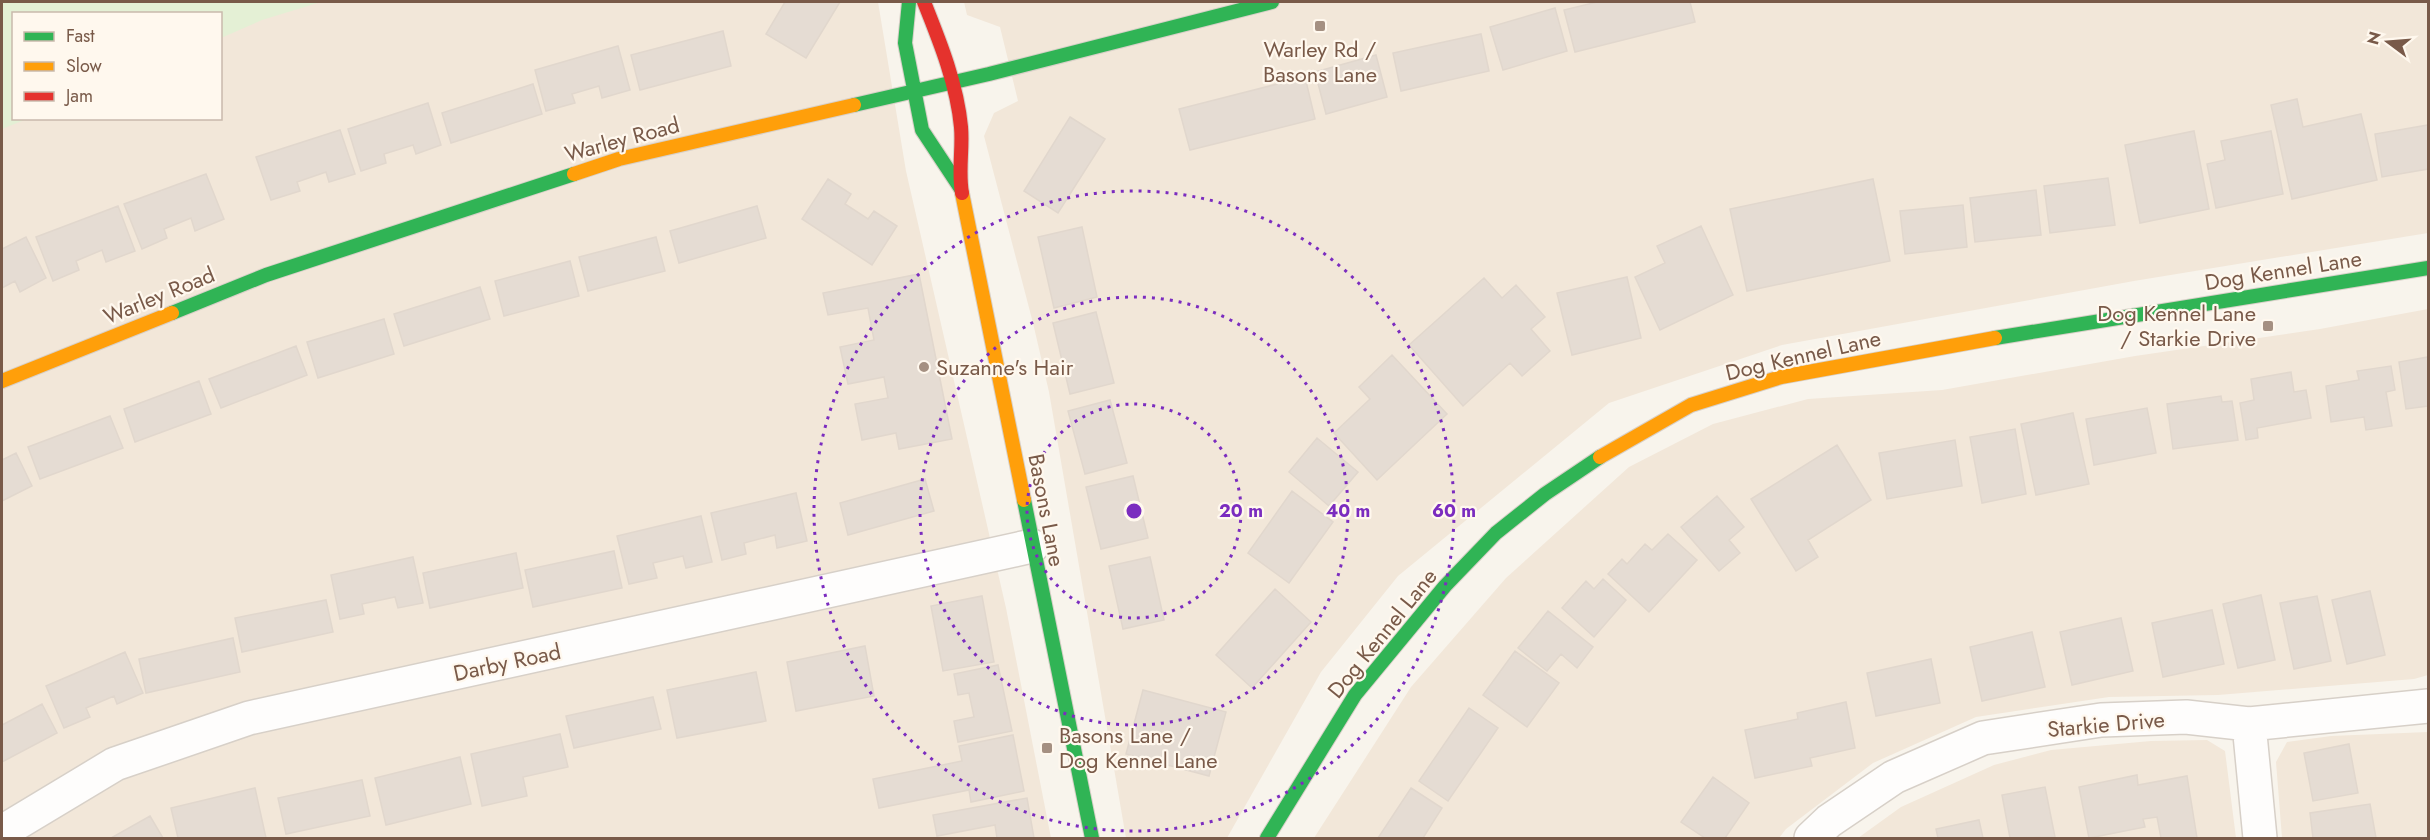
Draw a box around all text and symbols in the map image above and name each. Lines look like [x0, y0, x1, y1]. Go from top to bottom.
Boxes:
legend [12, 12, 222, 120]
north arrow [2358, 12, 2418, 72]
marker: Warley Rd / Basons Lane [1313, 19, 1327, 33]
text: Fast [66, 23, 95, 49]
text: N [2361, 29, 2387, 47]
place label: Warley Rd / Basons Lane [1263, 33, 1377, 90]
text: Slow [66, 53, 103, 79]
text: Jam [64, 83, 93, 109]
street label: Warley Road [561, 108, 683, 170]
street label: Dog Kennel Lane [2202, 242, 2364, 298]
street label: Warley Road [99, 258, 219, 332]
place label: Dog Kennel Lane / Starkie Drive [2097, 297, 2256, 354]
marker: Dog Kennel Lane / Starkie Drive [2261, 319, 2275, 333]
street label: Dog Kennel Lane [1722, 322, 1884, 388]
place label: Suzanne's Hair [936, 351, 1074, 383]
marker: Suzanne's Hair [917, 360, 931, 374]
street label: Basons Lane [1020, 451, 1074, 569]
text: 20 m [1219, 498, 1263, 524]
text: 40 m [1326, 498, 1370, 524]
text: 60 m [1432, 498, 1476, 524]
centre of rings [1124, 501, 1144, 521]
street label: Dog Kennel Lane [1320, 561, 1444, 705]
street label: Darby Road [450, 635, 564, 689]
street label: Starkie Drive [2046, 703, 2166, 745]
place label: Basons Lane / Dog Kennel Lane [1059, 719, 1218, 776]
marker: Basons Lane / Dog Kennel Lane [1040, 741, 1054, 755]

